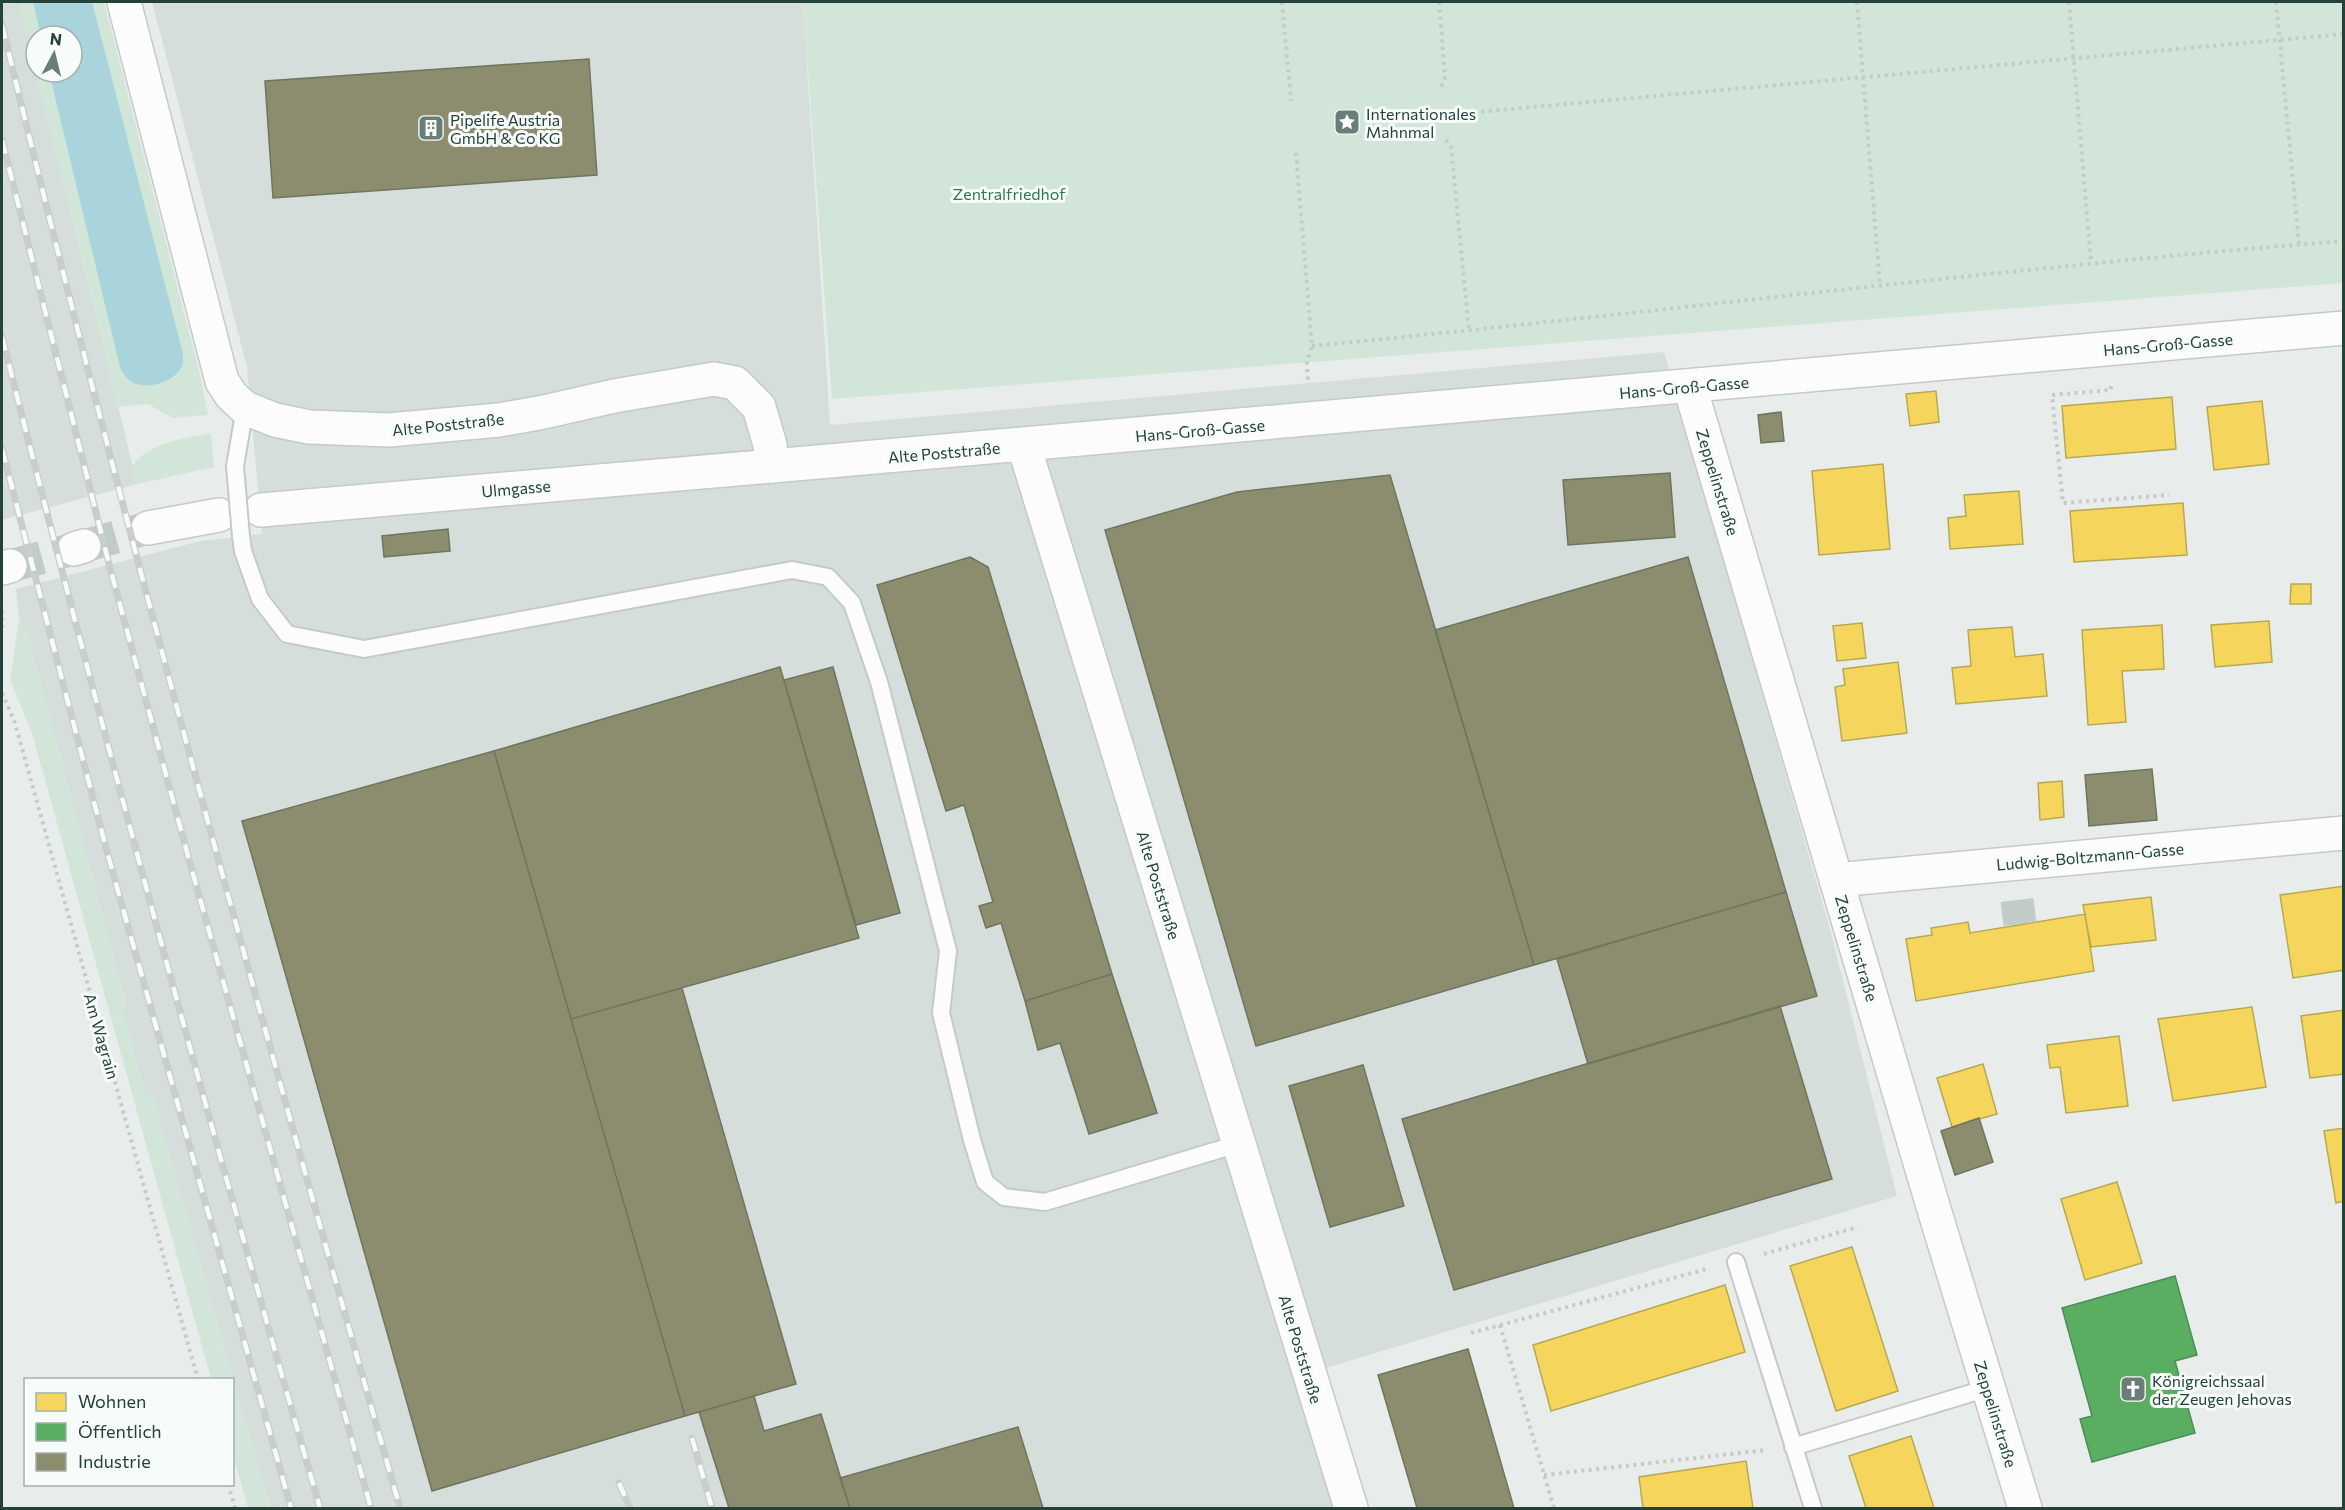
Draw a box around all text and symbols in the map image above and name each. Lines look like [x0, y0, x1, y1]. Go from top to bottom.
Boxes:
north arrow [24, 24, 84, 84]
text: N [49, 28, 63, 49]
place label: Internationales Mahnmal [1366, 104, 1476, 141]
place icon: Internationales Mahnmal [1332, 107, 1362, 137]
place label: Pipelife Austria GmbH & Co KG [450, 110, 561, 147]
building icon: Pipelife Austria GmbH & Co KG [416, 113, 446, 143]
park label: Zentralfriedhof [952, 184, 1066, 203]
street label: Hans-Groß-Gasse [2102, 329, 2234, 359]
street label: Hans-Groß-Gasse [1618, 372, 1750, 402]
street label: Alte Poststraße [391, 409, 505, 439]
street label: Hans-Groß-Gasse [1134, 415, 1266, 445]
street label: Zeppelinstraße [1693, 426, 1743, 538]
street label: Alte Poststraße [887, 438, 1001, 466]
street label: Ulmgasse [480, 476, 552, 500]
street label: Alte Poststraße [1133, 828, 1185, 942]
street label: Ludwig-Boltzmann-Gasse [1995, 838, 2185, 874]
street label: Zeppelinstraße [1832, 892, 1882, 1004]
street label: Am Wagrain [81, 991, 123, 1081]
street label: Alte Poststraße [1275, 1292, 1327, 1406]
street label: Zeppelinstraße [1971, 1358, 2021, 1470]
place label: Königreichssaal der Zeugen Jehovas [2152, 1371, 2292, 1408]
church icon: Königreichssaal der Zeugen Jehovas [2118, 1374, 2148, 1404]
legend [24, 1378, 234, 1486]
text: Wohnen [78, 1390, 146, 1412]
text: Öffentlich [78, 1420, 162, 1442]
text: Industrie [78, 1450, 151, 1472]

